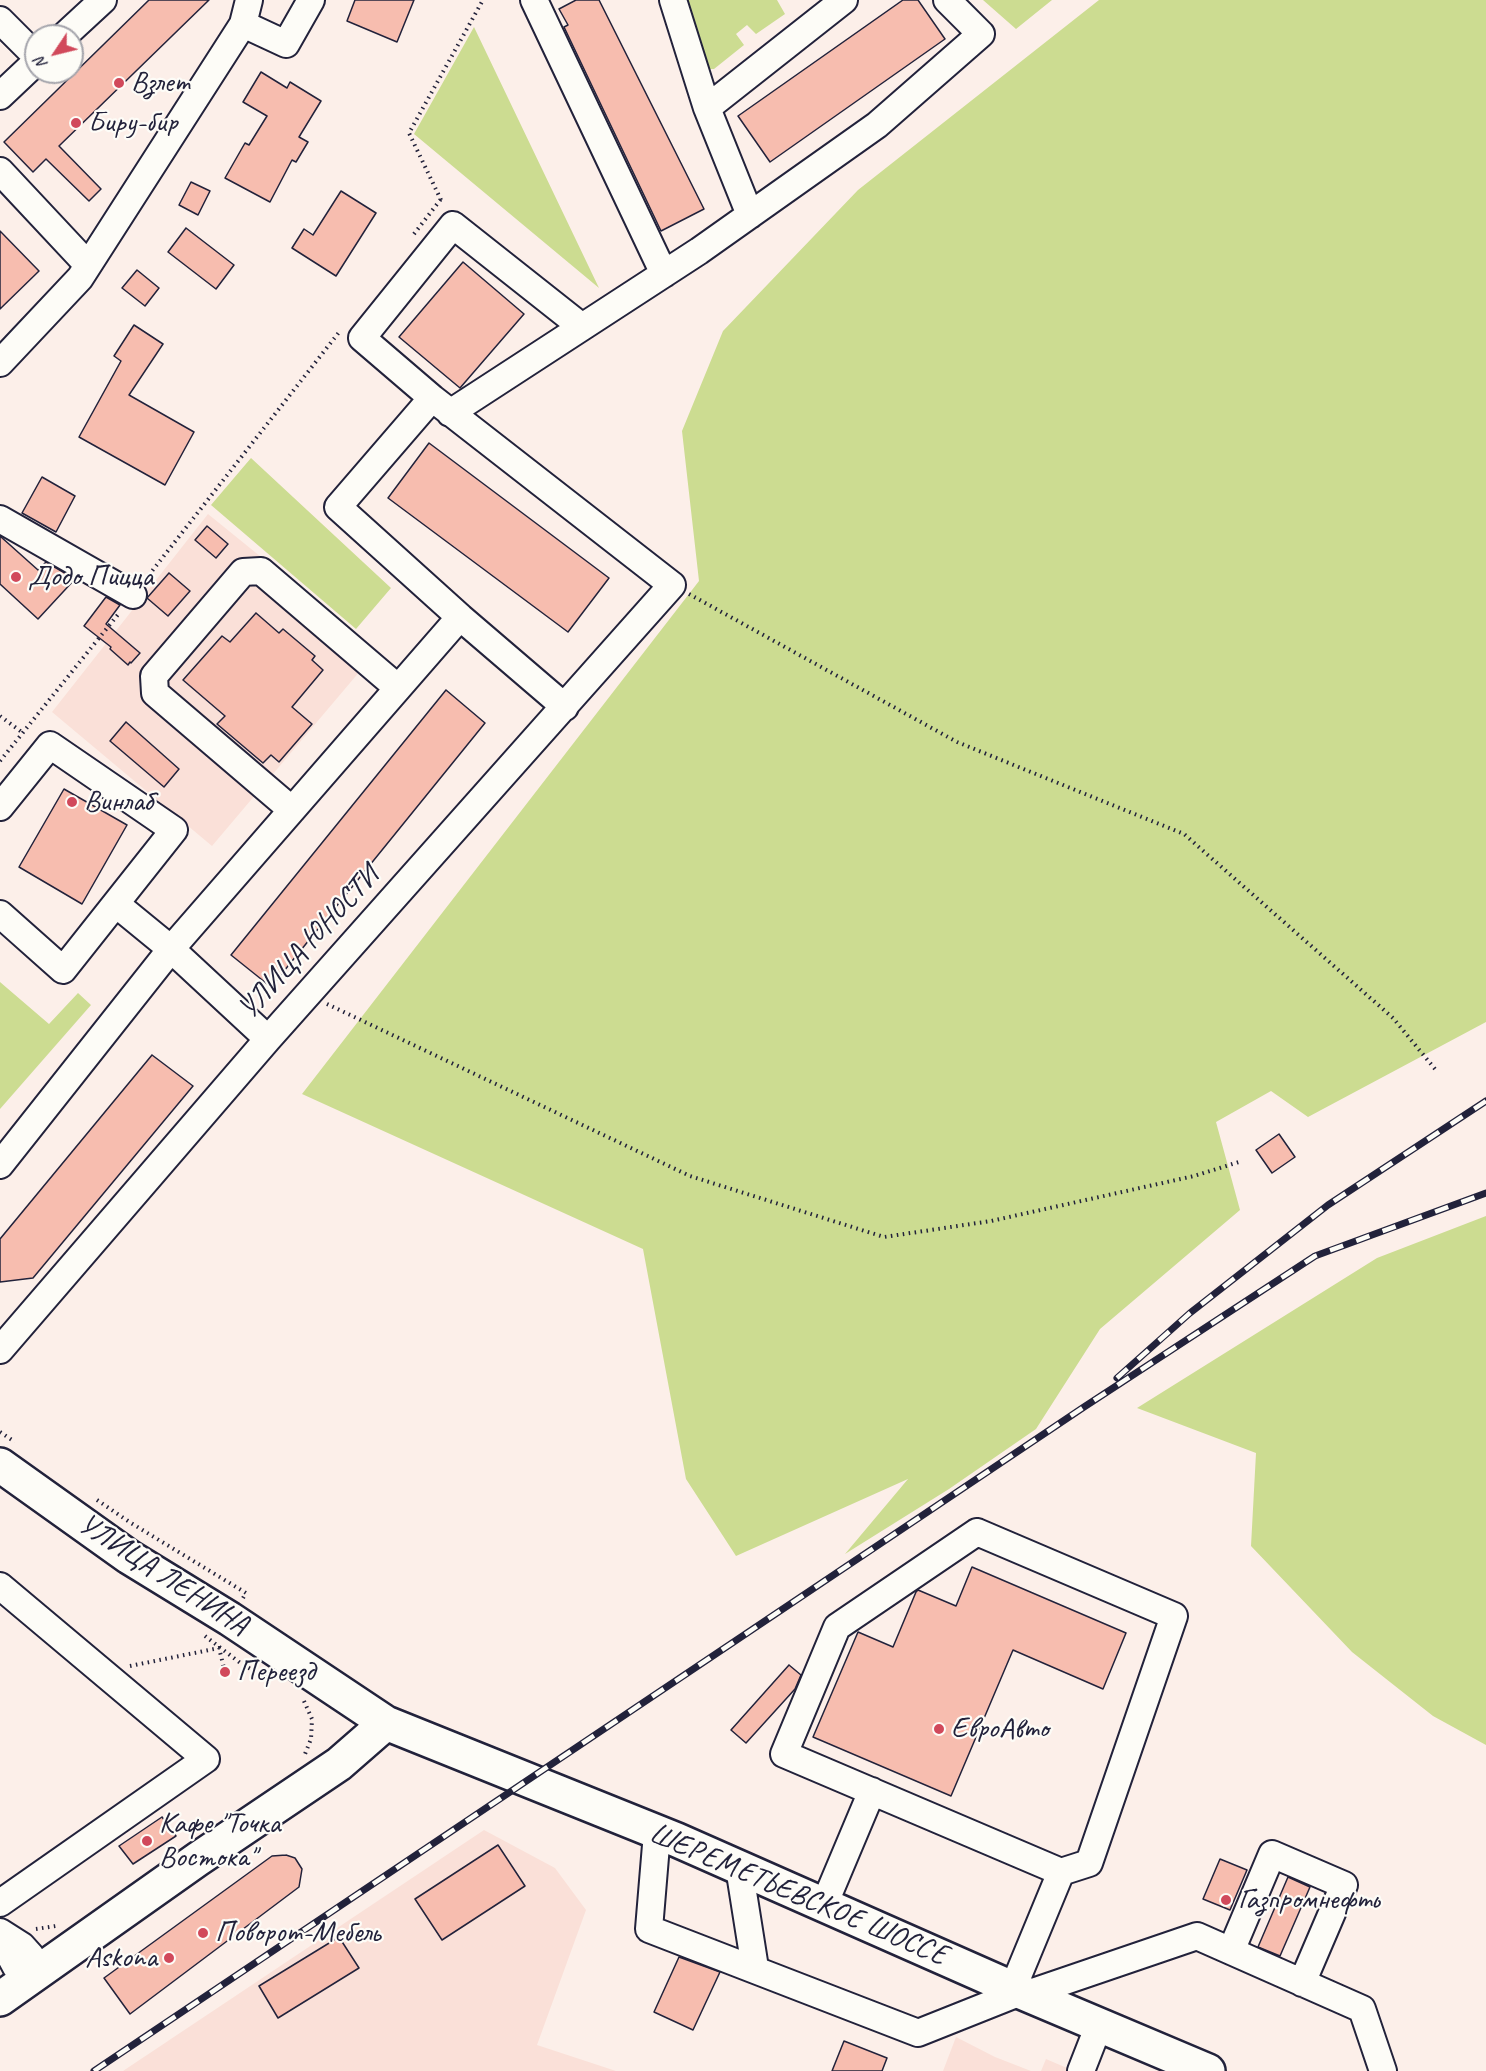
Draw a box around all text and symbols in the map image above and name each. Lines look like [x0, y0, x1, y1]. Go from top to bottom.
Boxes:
north arrow [24, 24, 84, 84]
text: N [30, 53, 52, 73]
place label: Взлет [131, 65, 190, 101]
marker: Взлет [112, 76, 126, 90]
place label: Биру-бир [88, 105, 177, 141]
marker: Биру-бир [69, 116, 83, 130]
place label: Додо Пицца [28, 559, 153, 595]
marker: Додо Пицца [9, 570, 23, 584]
place label: Винлаб [84, 784, 152, 820]
marker: Винлаб [65, 795, 79, 809]
street label: УЛИЦА ЮНОСТИ [231, 859, 387, 1027]
street label: УЛИЦА ЛЕНИНА [71, 1507, 255, 1643]
place label: Переезд [237, 1654, 315, 1690]
marker: Переезд [218, 1665, 232, 1679]
place label: ЕвроАвто [951, 1711, 1048, 1747]
marker: ЕвроАвто [932, 1722, 946, 1736]
place label: Кафе "Точка Востока" [159, 1806, 280, 1876]
street label: ШЕРЕМЕТЬЕВСКОЕ ШОССЕ [644, 1816, 952, 1974]
marker: Кафе "Точка Востока" [140, 1834, 154, 1848]
place label: Газпромнефть [1238, 1882, 1379, 1918]
marker: Газпромнефть [1219, 1893, 1233, 1907]
place label: Поворот-Мебель [215, 1915, 380, 1951]
marker: Поворот-Мебель [196, 1926, 210, 1940]
place label: Askona [85, 1940, 157, 1976]
marker: Askona [162, 1951, 176, 1965]

